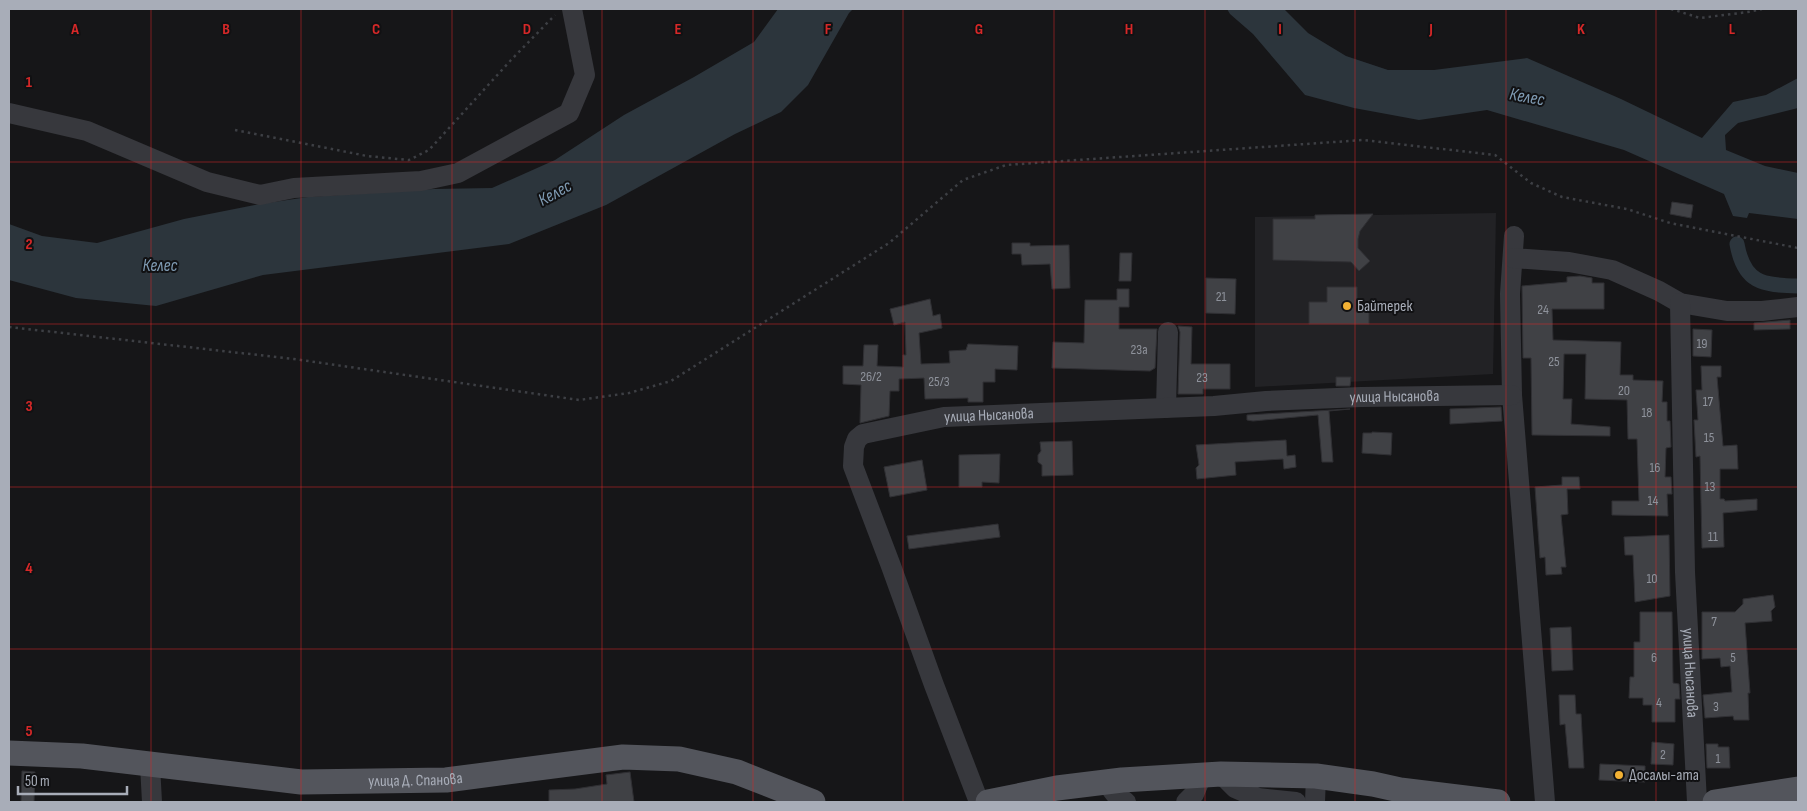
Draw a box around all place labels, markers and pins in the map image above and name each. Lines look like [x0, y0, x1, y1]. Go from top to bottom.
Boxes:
place label: Байтерек [1357, 297, 1414, 316]
marker: Байтерек [1341, 300, 1353, 312]
place label: Досалы-ата [1629, 766, 1699, 785]
marker: Досалы-ата [1613, 769, 1625, 781]

